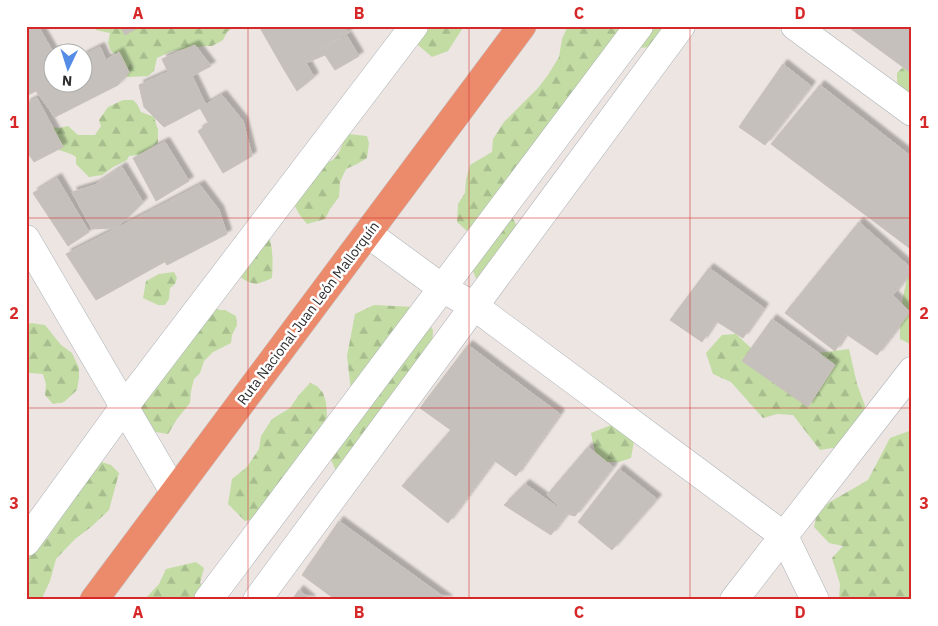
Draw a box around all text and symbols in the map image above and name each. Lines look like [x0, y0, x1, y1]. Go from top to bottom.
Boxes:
text: A [133, 3, 144, 23]
text: B [354, 3, 365, 23]
text: C [574, 3, 584, 23]
text: D [794, 3, 806, 23]
north arrow [42, 42, 92, 92]
text: N [61, 72, 73, 90]
text: 1 [9, 112, 19, 132]
text: 1 [919, 112, 929, 132]
street label: Ruta Nacional Juan León Mallorquín [233, 218, 383, 408]
text: 2 [9, 303, 19, 323]
text: 2 [919, 303, 929, 323]
text: 3 [9, 493, 19, 513]
text: 3 [919, 493, 929, 513]
text: A [133, 602, 144, 622]
text: B [354, 602, 365, 622]
text: C [574, 602, 584, 622]
text: D [794, 602, 806, 622]

